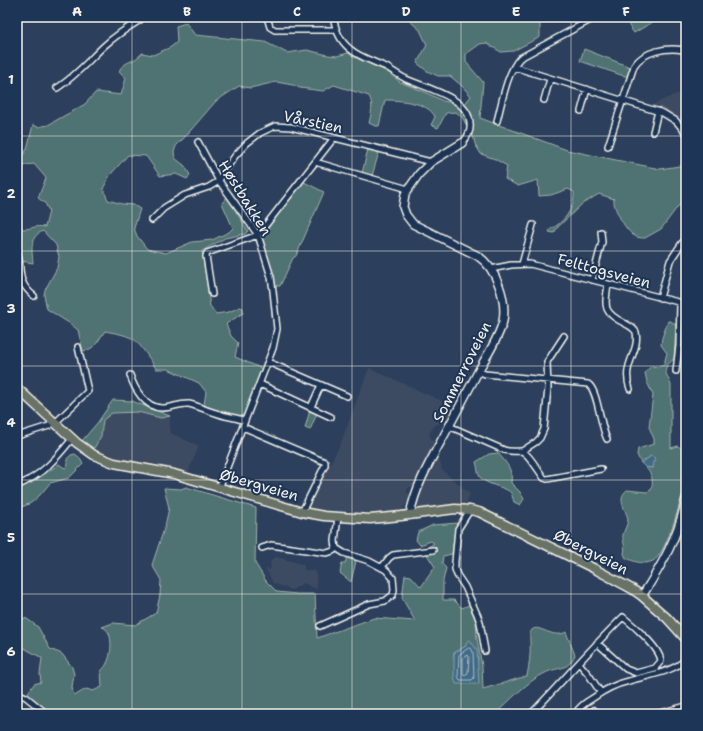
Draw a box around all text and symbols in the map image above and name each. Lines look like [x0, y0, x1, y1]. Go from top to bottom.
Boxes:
text: A [72, 3, 82, 20]
text: B [183, 3, 191, 20]
text: C [293, 3, 301, 20]
text: D [401, 3, 411, 20]
text: E [512, 3, 521, 20]
text: F [622, 3, 630, 20]
text: 1 [8, 71, 14, 88]
street label: Vårstien [282, 106, 344, 138]
street label: Høstbakken [214, 156, 276, 240]
text: 2 [6, 185, 16, 202]
street label: Felttogsveien [555, 249, 653, 293]
text: 3 [6, 300, 16, 317]
street label: Sommerroveien [428, 318, 496, 426]
text: 4 [6, 414, 16, 431]
street label: Øbergveien [217, 464, 301, 506]
street label: Øbergveien [550, 525, 632, 579]
text: 5 [7, 529, 15, 546]
text: 6 [6, 643, 16, 660]

